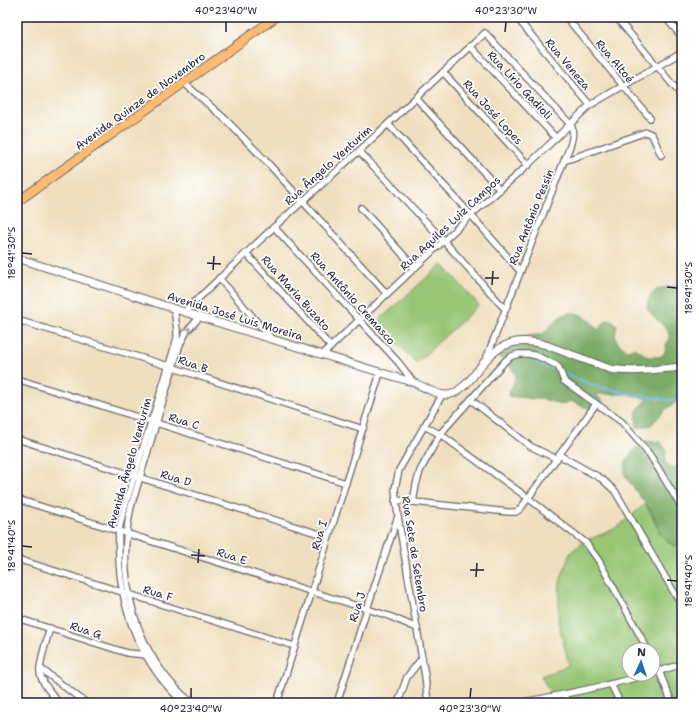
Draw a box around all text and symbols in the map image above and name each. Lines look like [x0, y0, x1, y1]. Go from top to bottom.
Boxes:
text: 40°23'40"W [195, 4, 258, 17]
text: 40°23'30"W [475, 4, 538, 17]
street label: Rua Veneza [542, 35, 594, 93]
street label: Rua Altoé [592, 36, 637, 86]
street label: Rua Lírio Gadioli [484, 48, 555, 123]
street label: Avenida Quinze de Novembro [72, 49, 209, 154]
street label: Rua José Lopes [459, 77, 526, 148]
street label: Rua Ângelo Venturim [281, 121, 376, 209]
street label: Rua Antônio Pessin [505, 167, 558, 267]
street label: Rua Aquiles Luiz Campos [397, 173, 504, 274]
text: 18°41'30"S [5, 226, 18, 279]
street label: Rua Antônio Cremasco [307, 249, 399, 348]
street label: Rua Maria Buzato [258, 252, 334, 334]
text: 18°41'30"S [682, 261, 695, 314]
street label: Avenida José Luis Moreira [165, 289, 305, 344]
one-way arrow [184, 328, 191, 335]
street label: Rua B [176, 352, 210, 377]
street label: Avenida Ângelo Venturim [103, 395, 155, 530]
street label: Rua C [167, 410, 201, 433]
street label: Rua D [159, 467, 193, 490]
street label: Rua Sete de Setembro [398, 495, 431, 614]
street label: Rua I [308, 518, 331, 552]
text: 18°41'40"S [5, 519, 18, 572]
street label: Rua E [215, 545, 249, 568]
text: 18°41'40"S [682, 554, 695, 607]
street label: Rua F [141, 582, 175, 605]
street label: Rua J [346, 590, 369, 624]
street label: Rua G [68, 618, 104, 643]
north arrow [621, 642, 661, 682]
text: N [637, 645, 647, 660]
text: 40°23'40"W [160, 702, 223, 715]
text: 40°23'30"W [439, 702, 502, 715]

